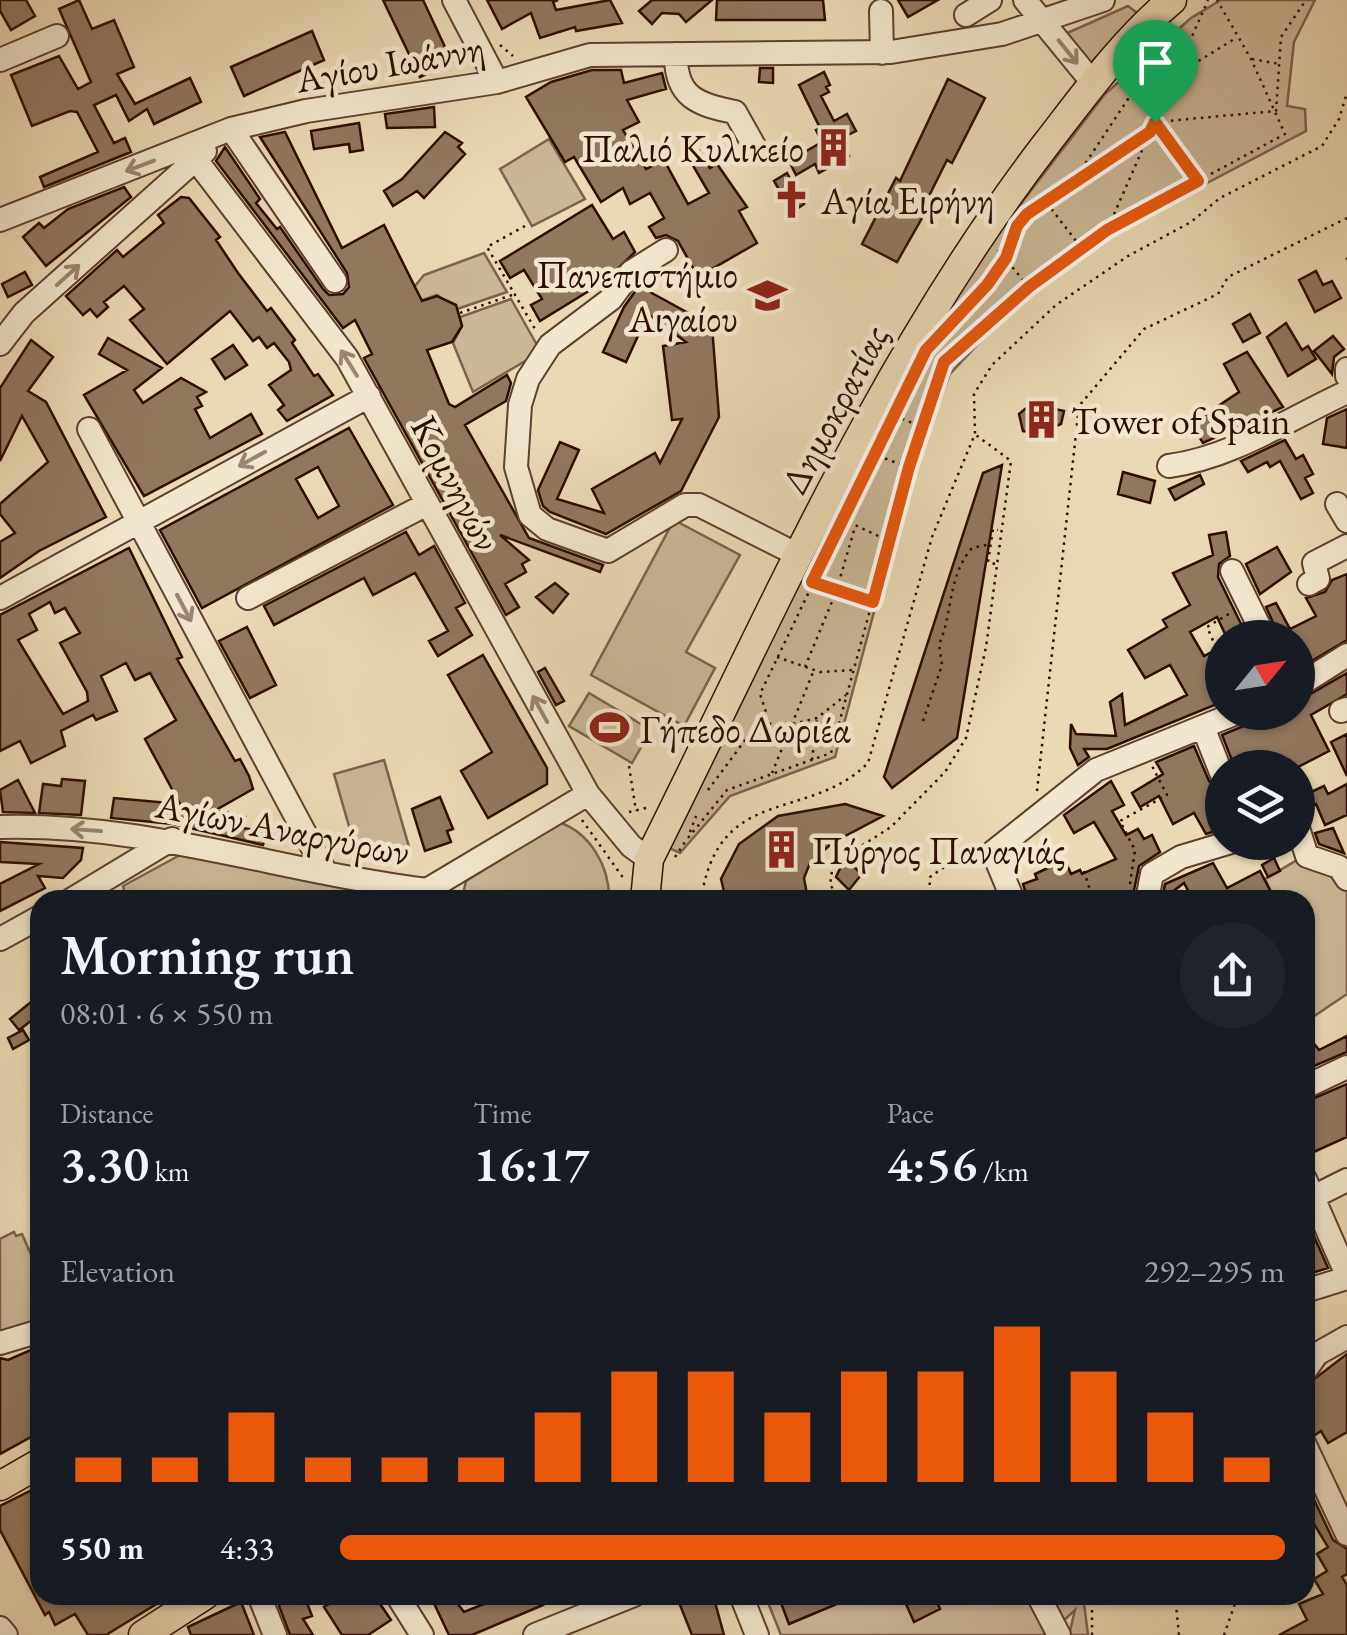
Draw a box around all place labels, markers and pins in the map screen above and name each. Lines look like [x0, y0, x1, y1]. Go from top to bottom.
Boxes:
pin [1113, 20, 1198, 123]
place label: Παλιό Κυλικείο [582, 123, 804, 172]
building icon: Παλιό Κυλικείο [813, 126, 855, 168]
place label: Αγία Ειρήνη [820, 175, 994, 224]
church icon: Αγία Ειρήνη [770, 178, 812, 220]
place label: Πανεπιστήμιο Αιγαίου [537, 249, 738, 342]
school or university icon: Πανεπιστήμιο Αιγαίου [747, 274, 789, 316]
place label: Tower of Spain [1071, 396, 1291, 445]
building icon: Tower of Spain [1020, 399, 1062, 441]
place label: Γήπεδο Δωριέα [640, 704, 851, 753]
sports icon: Γήπεδο Δωριέα [589, 707, 631, 749]
place label: Πύργος Παναγιάς [812, 825, 1065, 874]
building icon: Πύργος Παναγιάς [761, 828, 803, 870]

